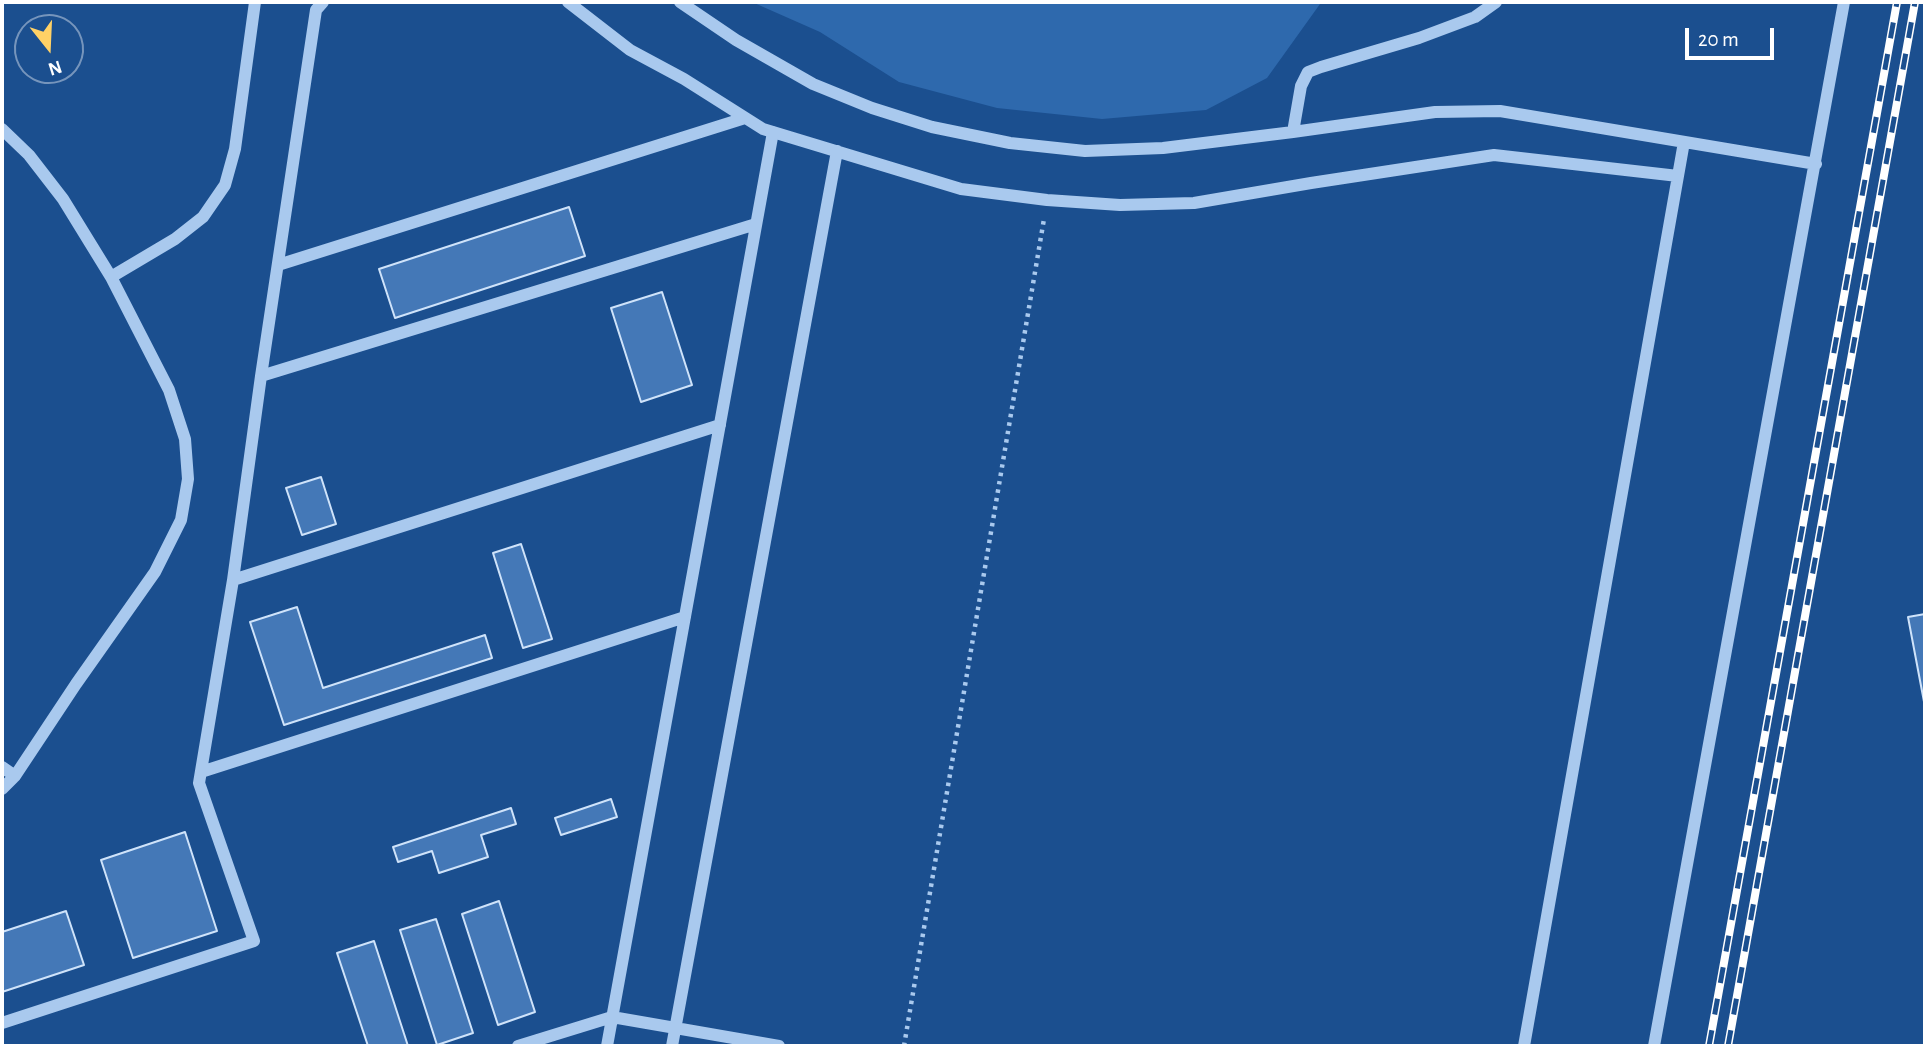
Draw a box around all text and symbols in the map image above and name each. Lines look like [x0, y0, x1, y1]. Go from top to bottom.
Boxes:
north arrow [14, 14, 84, 84]
scale bar [1689, 14, 1778, 58]
text: 20 m [1698, 29, 1739, 50]
text: N [46, 56, 64, 79]

